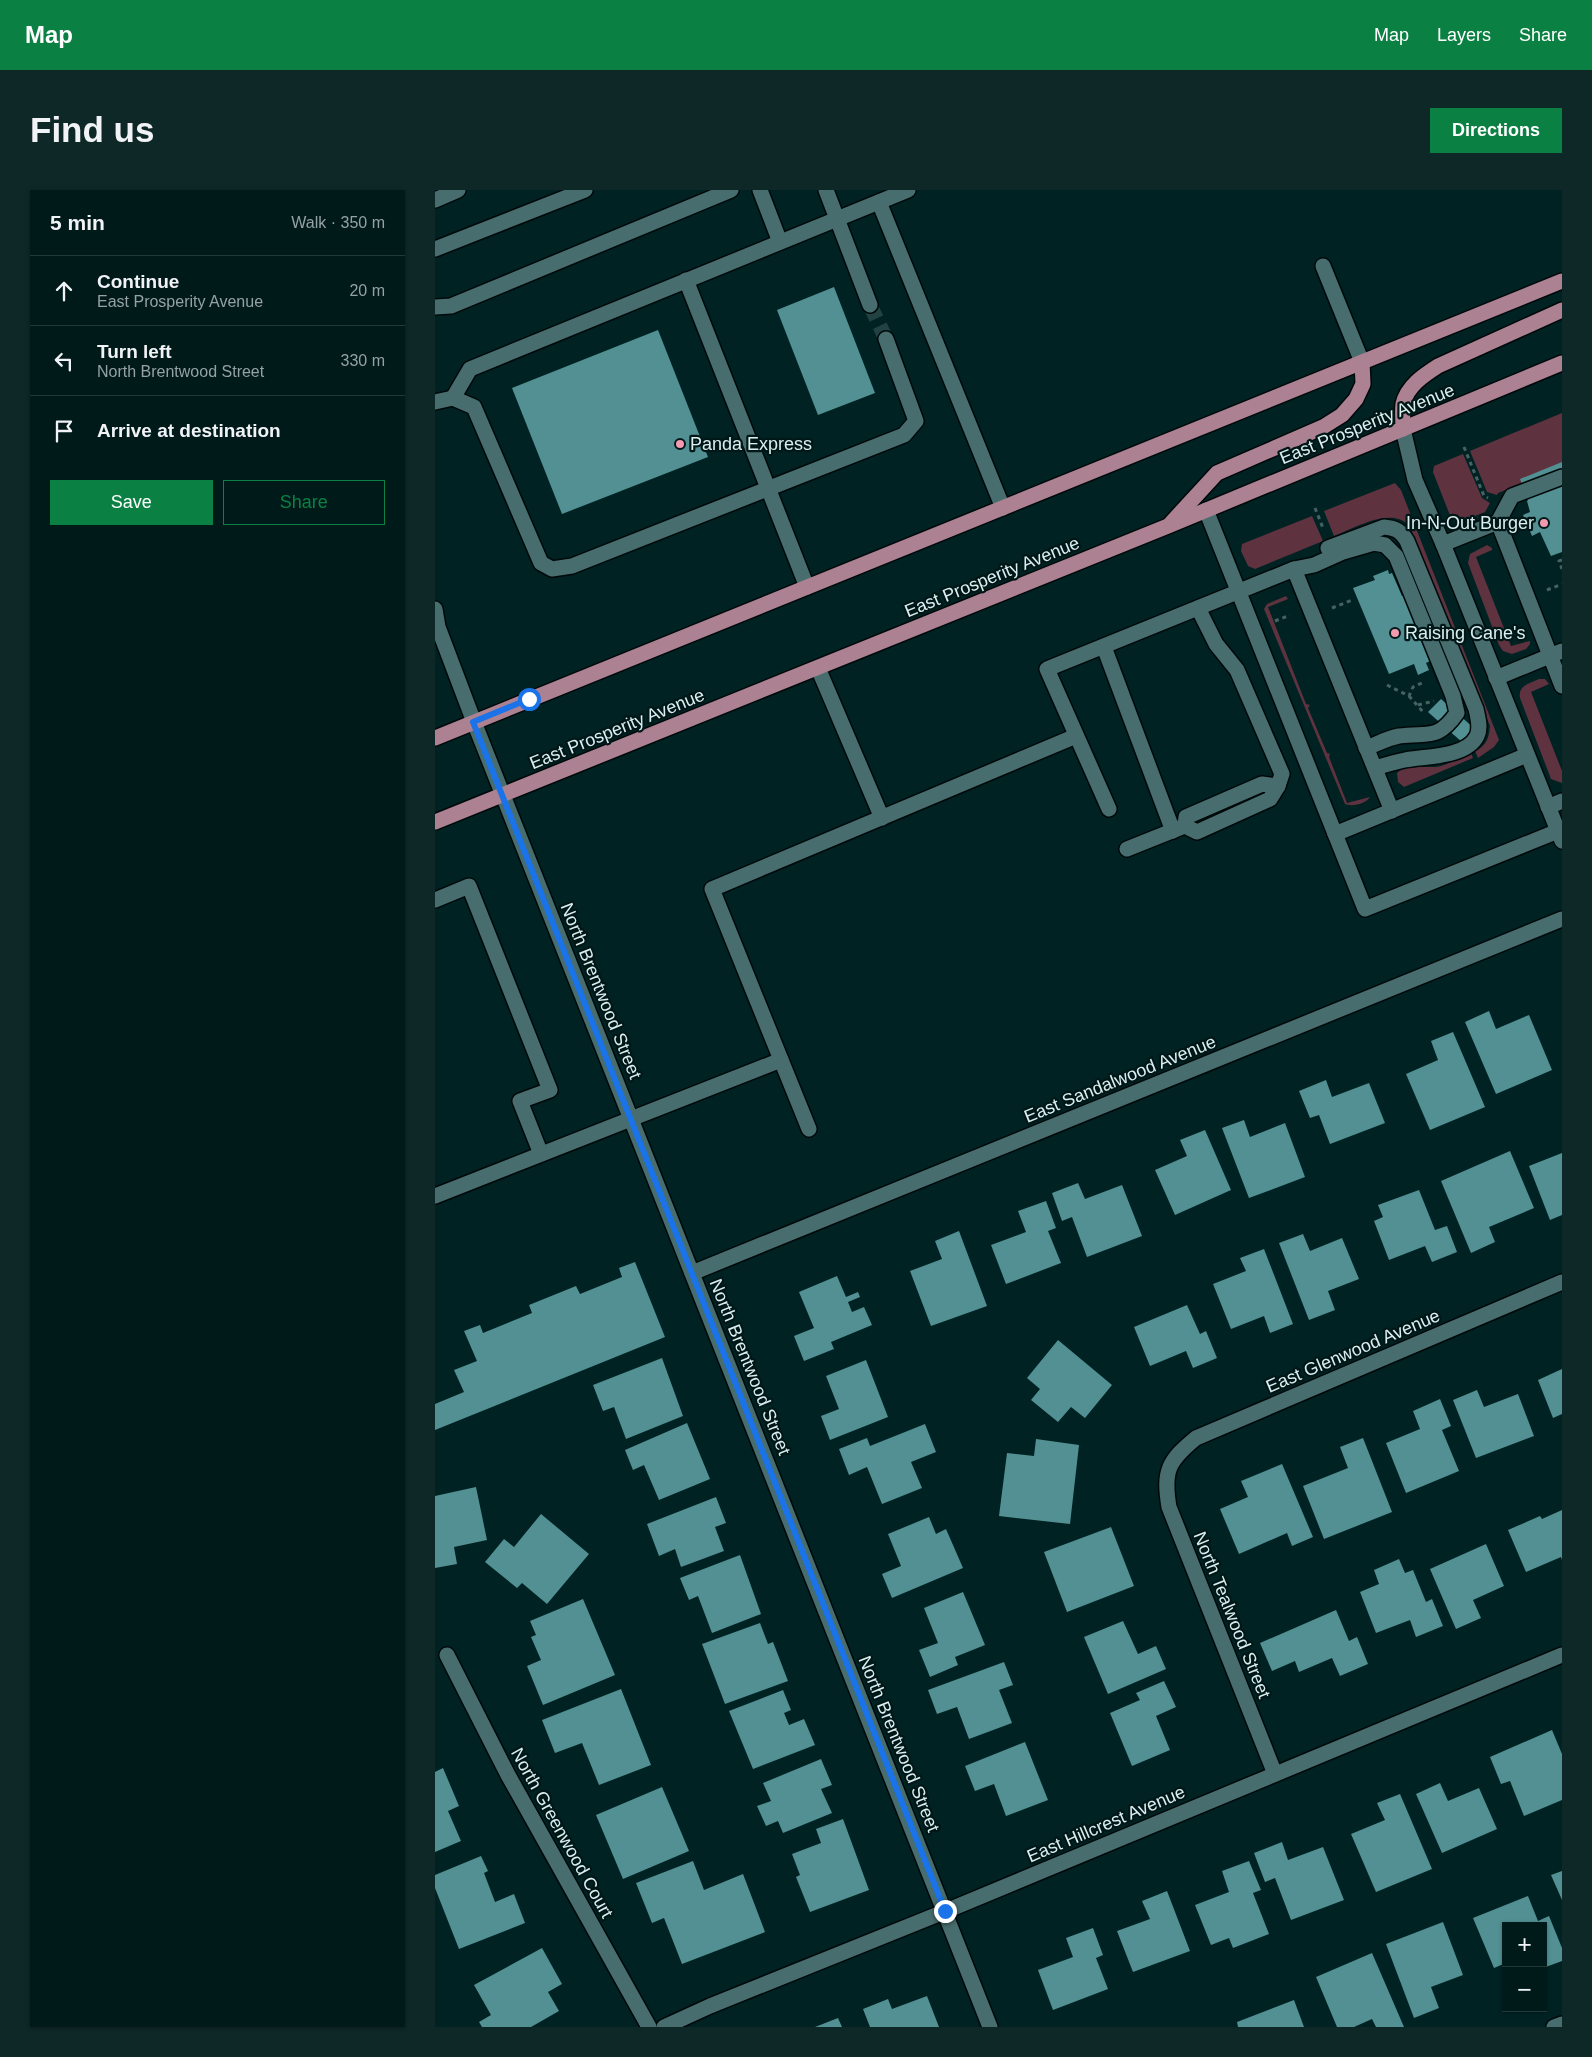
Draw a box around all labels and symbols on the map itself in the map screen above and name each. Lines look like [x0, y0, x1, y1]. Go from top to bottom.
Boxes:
street label: East Prosperity Avenue [1277, 380, 1457, 468]
place label: Panda Express [690, 434, 812, 454]
marker: Panda Express [674, 438, 686, 450]
place label: In-N-Out Burger [1406, 513, 1534, 533]
marker: In-N-Out Burger [1538, 517, 1550, 529]
street label: East Prosperity Avenue [902, 533, 1082, 621]
place label: Raising Cane's [1405, 623, 1526, 643]
marker: Raising Cane's [1389, 627, 1401, 639]
street label: East Prosperity Avenue [527, 685, 707, 773]
route start [518, 688, 541, 711]
street label: North Brentwood Street [556, 900, 646, 1082]
street label: East Sandalwood Avenue [1021, 1031, 1219, 1127]
street label: North Brentwood Street [705, 1276, 795, 1458]
street label: East Glenwood Avenue [1263, 1305, 1443, 1397]
street label: North Tealwood Street [1189, 1529, 1275, 1701]
street label: North Brentwood Street [854, 1653, 944, 1835]
street label: North Greenwood Court [507, 1745, 617, 1921]
street label: East Hillcrest Avenue [1024, 1782, 1188, 1866]
route end [934, 1900, 957, 1923]

